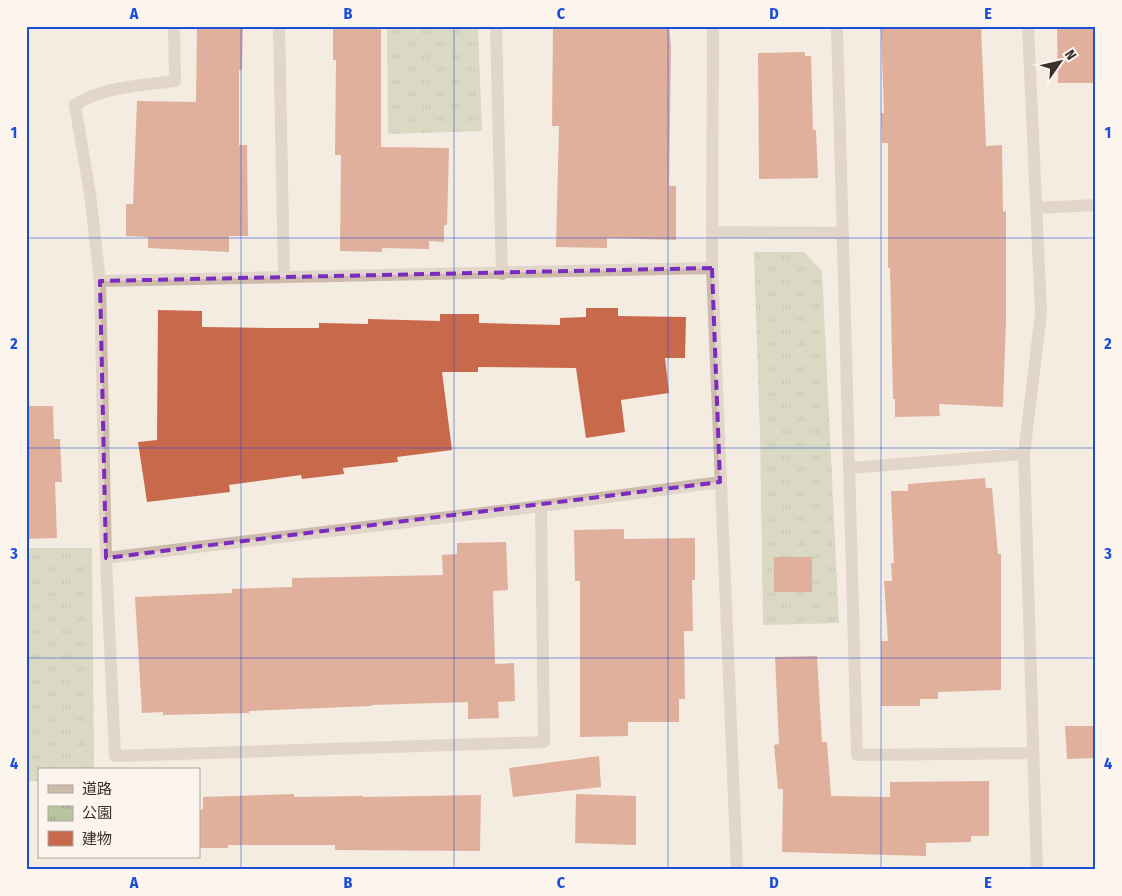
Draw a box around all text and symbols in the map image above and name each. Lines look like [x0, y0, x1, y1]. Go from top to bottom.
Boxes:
text: A [129, 4, 139, 23]
text: B [344, 4, 353, 23]
text: C [557, 4, 566, 23]
text: D [769, 4, 779, 23]
text: E [984, 4, 992, 23]
north arrow [1034, 38, 1084, 88]
text: N [1061, 47, 1080, 63]
text: 1 [11, 123, 17, 142]
text: 1 [1105, 123, 1111, 142]
text: 2 [9, 334, 18, 353]
text: 2 [1103, 334, 1112, 353]
text: 3 [9, 544, 18, 563]
text: 3 [1103, 544, 1112, 563]
text: 4 [10, 754, 18, 773]
text: 4 [1104, 754, 1112, 773]
legend [38, 768, 200, 858]
text: 道路 [82, 780, 112, 798]
text: 公園 [82, 804, 112, 822]
text: 建物 [82, 830, 112, 848]
text: A [129, 873, 139, 892]
text: B [344, 873, 353, 892]
text: C [557, 873, 566, 892]
text: D [769, 873, 779, 892]
text: E [984, 873, 992, 892]

